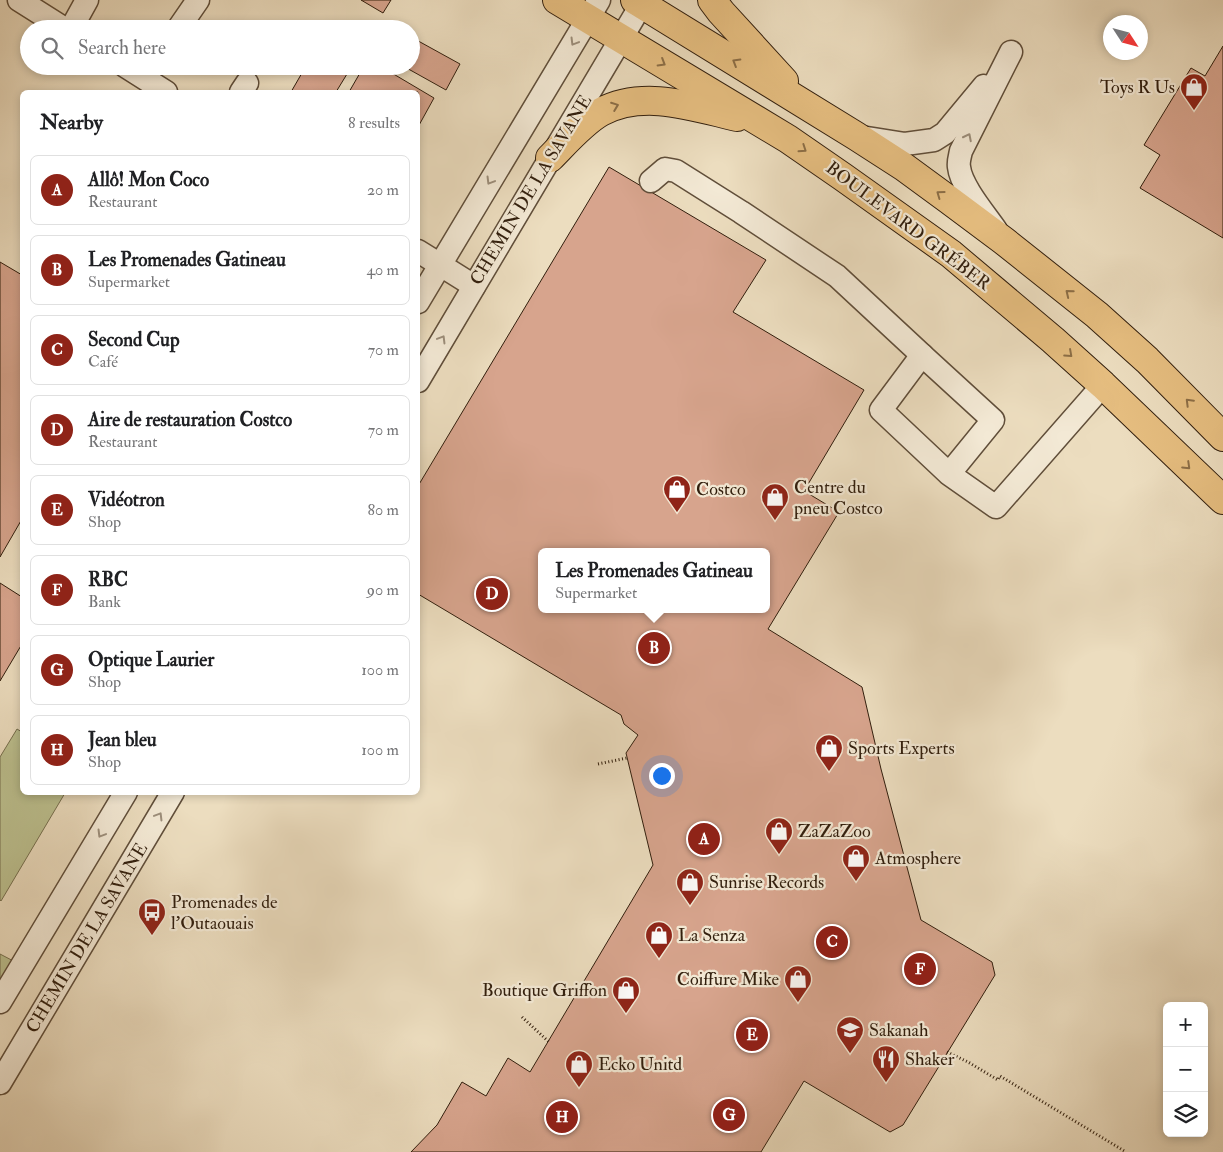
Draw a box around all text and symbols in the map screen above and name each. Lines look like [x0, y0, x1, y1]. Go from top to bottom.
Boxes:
north arrow [1103, 15, 1148, 60]
search box [20, 20, 420, 75]
icon: search [38, 34, 66, 62]
text: Search here [78, 36, 166, 60]
one-way arrow [570, 36, 580, 45]
one-way arrow [657, 57, 666, 67]
one-way arrow [733, 58, 742, 68]
shop icon: Toys R Us [1179, 72, 1209, 111]
place label: Toys R Us [1100, 76, 1175, 99]
street label: CHEMIN DE LA SAVANE [465, 91, 597, 289]
one-way arrow [610, 102, 619, 113]
text: Nearby [40, 109, 103, 136]
text: 8 results [348, 113, 400, 133]
one-way arrow [962, 134, 972, 143]
one-way arrow [798, 143, 807, 153]
street label: BOULEVARD GRÉBER [821, 157, 996, 296]
text: Allô! Mon Coco [88, 168, 209, 192]
one-way arrow [486, 175, 496, 184]
text: A [52, 180, 62, 200]
text: 20 m [367, 180, 399, 200]
one-way arrow [936, 191, 946, 200]
text: Restaurant [88, 192, 157, 212]
text: Les Promenades Gatineau [88, 248, 286, 272]
text: B [52, 260, 62, 280]
text: 40 m [366, 260, 399, 280]
text: Supermarket [88, 272, 170, 292]
one-way arrow [1066, 290, 1075, 298]
text: Second Cup [88, 328, 180, 352]
one-way arrow [436, 336, 446, 345]
text: C [51, 340, 63, 360]
text: 70 m [368, 340, 399, 360]
one-way arrow [1064, 348, 1073, 357]
text: Café [88, 352, 118, 372]
one-way arrow [1186, 399, 1195, 408]
text: Aire de restauration Costco [88, 408, 292, 432]
text: D [50, 420, 64, 440]
text: 70 m [368, 420, 399, 440]
text: Restaurant [88, 432, 157, 452]
one-way arrow [1182, 460, 1191, 469]
shop icon: Costco [662, 474, 692, 513]
place label: Centre du pneu Costco [793, 476, 883, 520]
place label: Costco [696, 478, 746, 501]
shop icon: Centre du pneu Costco [760, 482, 790, 521]
text: Vidéotron [88, 488, 165, 512]
text: E [51, 500, 63, 520]
text: 80 m [368, 500, 399, 520]
text: Shop [88, 512, 121, 532]
popup [538, 548, 770, 613]
text: Les Promenades Gatineau [555, 559, 753, 583]
text: RBC [88, 568, 128, 592]
pin: D [476, 575, 508, 613]
text: F [52, 580, 62, 600]
text: 90 m [367, 580, 399, 600]
text: Supermarket [555, 583, 637, 603]
text: Bank [88, 592, 121, 612]
pin: B [638, 629, 670, 667]
text: Optique Laurier [88, 648, 214, 672]
text: G [50, 660, 64, 680]
text: 100 m [361, 660, 399, 680]
text: Shop [88, 672, 121, 692]
text: Jean bleu [88, 728, 157, 752]
shop icon: Sports Experts [814, 733, 844, 772]
place label: Sports Experts [848, 737, 955, 760]
text: H [50, 740, 64, 760]
text: 100 m [361, 740, 399, 760]
text: Shop [88, 752, 121, 772]
your location [649, 763, 675, 789]
one-way arrow [153, 812, 163, 821]
shop icon: ZaZaZoo [764, 816, 794, 855]
pin: A [688, 820, 720, 858]
place label: ZaZaZoo [798, 820, 871, 843]
one-way arrow [97, 829, 107, 838]
street label: CHEMIN DE LA SAVANE [21, 839, 153, 1037]
shop icon: Atmosphere [841, 843, 871, 882]
place label: Atmosphere [874, 847, 962, 870]
shop icon: Sunrise Records [675, 867, 705, 906]
place label: Sunrise Records [709, 871, 824, 894]
place label: Promenades de l'Outaouais [171, 891, 278, 935]
bus stop icon: Promenades de l'Outaouais [137, 897, 167, 936]
shop icon: La Senza [644, 920, 674, 959]
pin: C [816, 923, 848, 961]
place label: La Senza [678, 924, 746, 947]
pin: F [904, 950, 936, 988]
shop icon: Coiffure Mike [783, 964, 813, 1003]
place label: Coiffure Mike [677, 968, 779, 991]
shop icon: Boutique Griffon [611, 975, 641, 1014]
place label: Boutique Griffon [482, 979, 607, 1002]
map controls [1163, 1002, 1208, 1137]
button: + [1163, 1002, 1208, 1047]
school or university icon: Sakanah [835, 1015, 865, 1054]
pin: E [736, 1016, 768, 1054]
place label: Sakanah [869, 1019, 929, 1042]
restaurant icon: Shaker [871, 1044, 901, 1083]
button: − [1163, 1047, 1208, 1092]
place label: Shaker [905, 1048, 955, 1071]
shop icon: Ecko Unitd [564, 1049, 594, 1088]
place label: Ecko Unitd [598, 1053, 682, 1076]
button: layers [1163, 1092, 1208, 1137]
pin: G [713, 1096, 745, 1134]
pin: H [546, 1098, 578, 1136]

